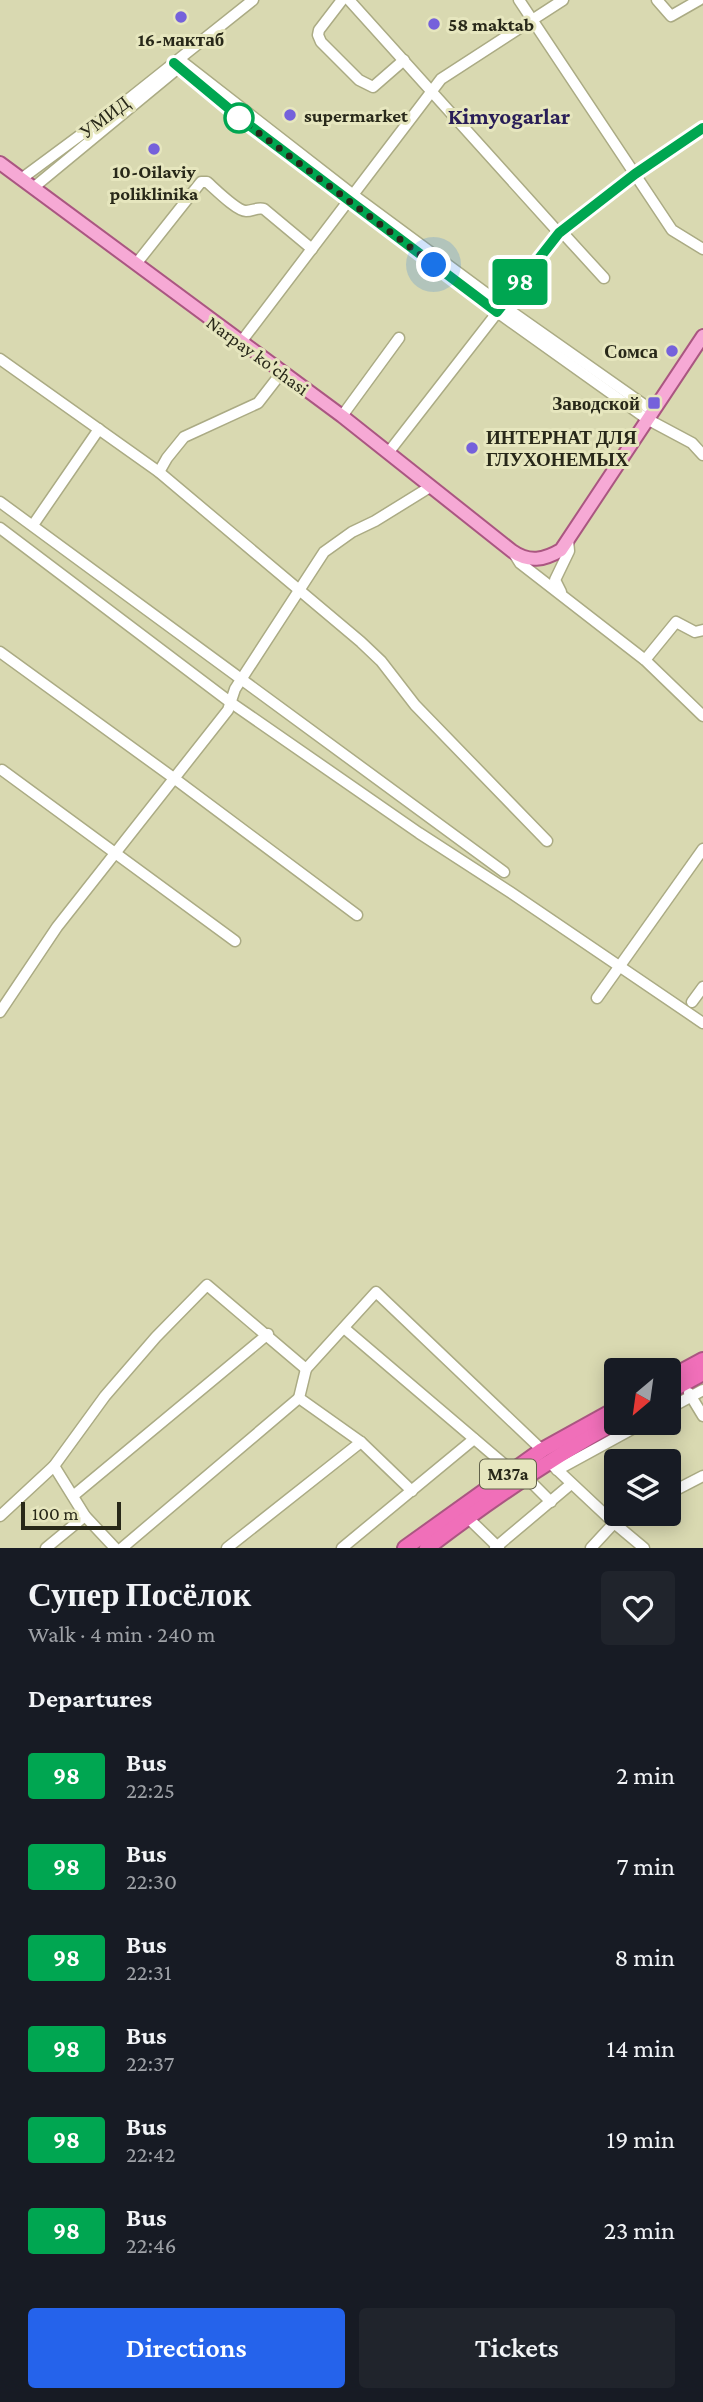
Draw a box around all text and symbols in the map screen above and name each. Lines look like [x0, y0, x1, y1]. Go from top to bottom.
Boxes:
marker: 16-мактаб [173, 9, 189, 25]
place label: 58 maktab [448, 14, 534, 35]
marker: 58 maktab [426, 16, 442, 32]
place label: 16-мактаб [138, 29, 224, 50]
street label: УМИД [75, 92, 133, 143]
unlabelled marker [224, 103, 254, 133]
district label: Kimyogarlar [448, 103, 570, 129]
place label: supermarket [304, 105, 408, 126]
marker: supermarket [282, 107, 298, 123]
marker: 10-Oilaviy poliklinika [146, 141, 162, 157]
place label: 10-Oilaviy poliklinika [110, 161, 199, 204]
your location [416, 247, 451, 282]
line badge: 98 [489, 259, 552, 305]
text: 98 [506, 268, 534, 295]
street label: Narpay ko'chasi [203, 311, 313, 399]
place label: Сомса [604, 341, 658, 362]
marker: Сомса [664, 343, 680, 359]
place label: Заводской [552, 393, 640, 414]
marker: Заводской [646, 395, 662, 411]
place label: ИНТЕРНАТ ДЛЯ ГЛУХОНЕМЫХ [486, 427, 637, 470]
marker: ИНТЕРНАТ ДЛЯ ГЛУХОНЕМЫХ [464, 440, 480, 456]
north arrow [604, 1358, 681, 1435]
map controls [604, 1358, 681, 1526]
button: layers [604, 1449, 681, 1526]
road number: M37a [480, 1460, 536, 1489]
scale bar [21, 1499, 121, 1531]
text: 100 m [32, 1503, 79, 1524]
button: heart [601, 1571, 675, 1645]
text: Супер Посёлок [28, 1576, 251, 1613]
text: Walk · 4 min · 240 m [28, 1621, 215, 1647]
text: Departures [28, 1684, 152, 1713]
text: Bus [126, 1748, 167, 1777]
text: 2 min [616, 1761, 675, 1790]
text: 98 [53, 1762, 80, 1789]
text: 22:25 [126, 1777, 175, 1803]
text: Bus [126, 1839, 167, 1868]
text: 7 min [616, 1852, 675, 1881]
text: 98 [53, 1853, 80, 1880]
text: 22:30 [126, 1868, 177, 1894]
text: Bus [126, 1930, 167, 1959]
text: 8 min [614, 1943, 675, 1972]
text: 98 [53, 1944, 80, 1971]
text: 22:31 [126, 1959, 172, 1985]
text: Bus [126, 2021, 167, 2050]
text: 14 min [607, 2034, 675, 2063]
text: 98 [53, 2035, 80, 2062]
text: 22:37 [126, 2050, 174, 2076]
text: Bus [126, 2112, 167, 2141]
text: 19 min [607, 2125, 675, 2154]
text: 98 [53, 2126, 80, 2153]
text: 22:42 [126, 2141, 176, 2167]
text: Bus [126, 2203, 167, 2232]
text: 23 min [604, 2216, 675, 2245]
text: 98 [53, 2217, 80, 2244]
text: 22:46 [126, 2232, 177, 2258]
button: Directions [28, 2308, 345, 2388]
button: Tickets [359, 2308, 675, 2388]

